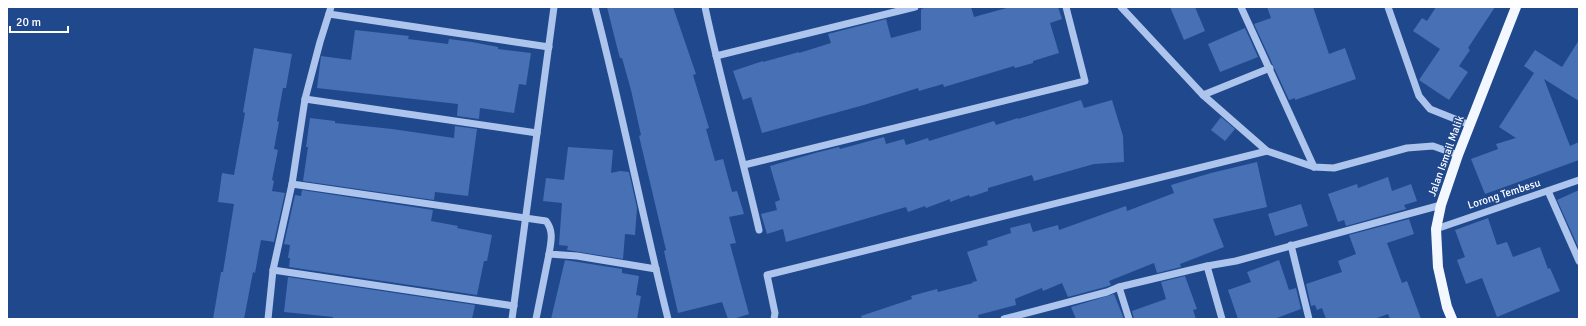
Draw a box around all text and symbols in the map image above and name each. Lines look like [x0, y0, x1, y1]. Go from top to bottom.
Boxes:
scale bar [10, 8, 68, 34]
text: 20 m [16, 15, 41, 30]
street label: Jalan Ismail Malik [1425, 114, 1467, 198]
street label: Lorong Tembesu [1466, 176, 1542, 212]

